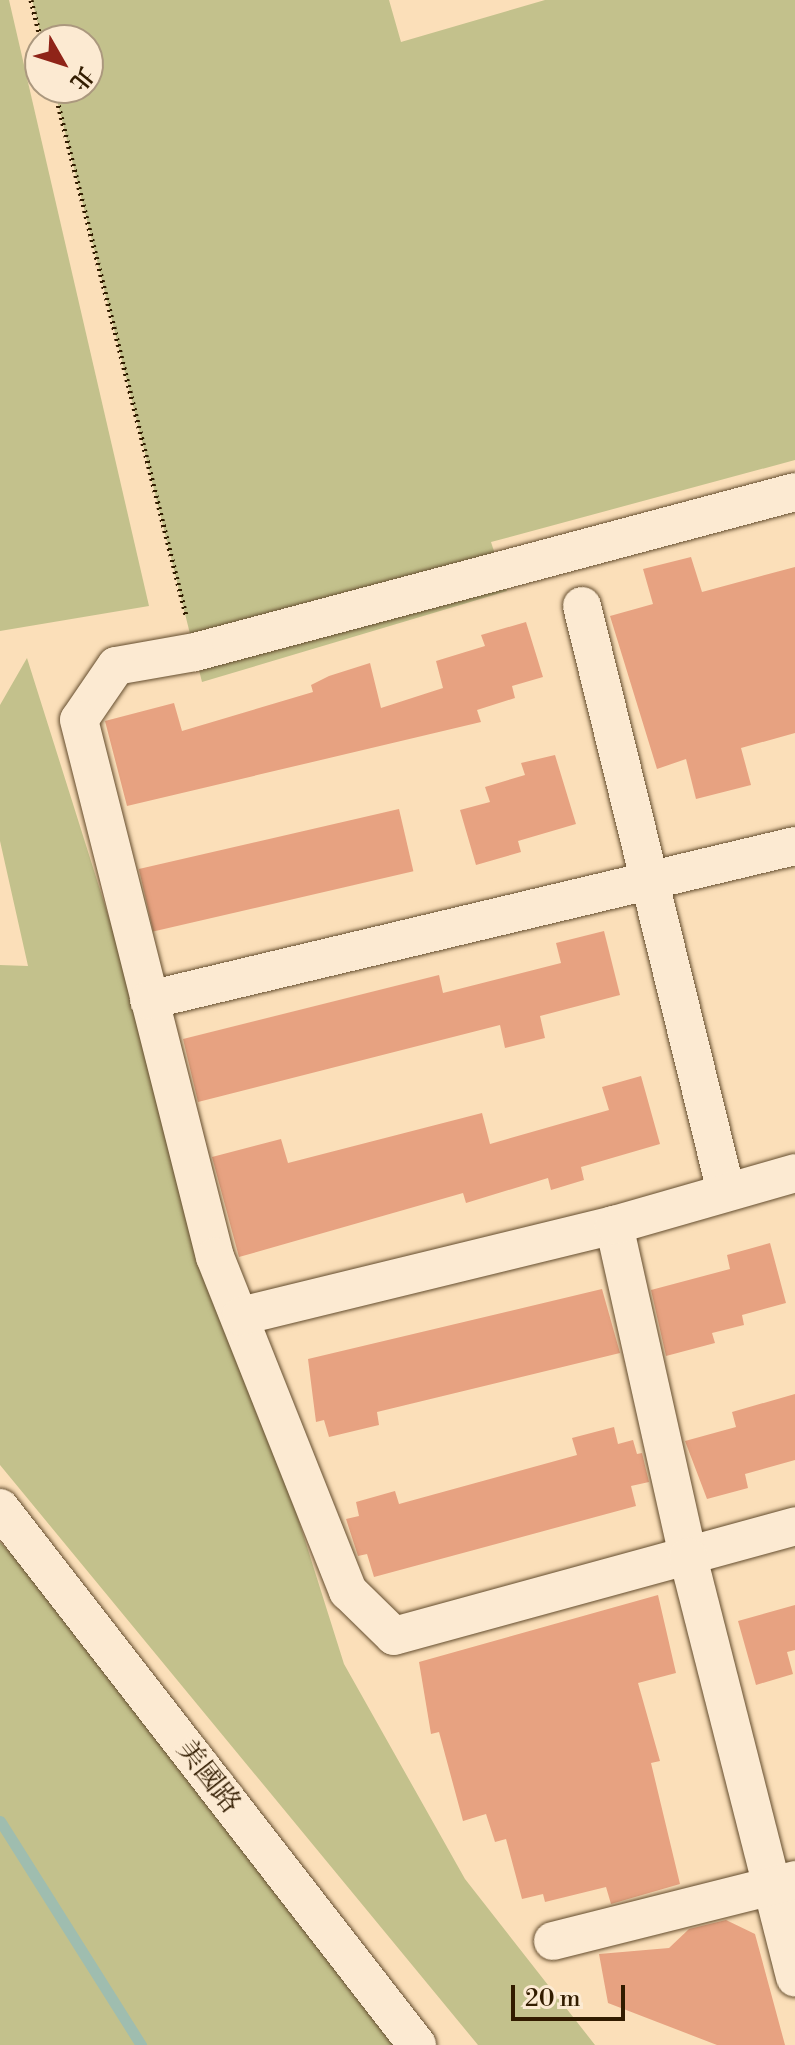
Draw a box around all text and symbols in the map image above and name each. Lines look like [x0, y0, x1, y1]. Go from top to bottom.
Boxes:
north arrow [24, 24, 104, 104]
text: 北 [64, 61, 99, 95]
street label: 美國路 [169, 1734, 247, 1820]
scale bar [515, 1969, 629, 2019]
text: 20 m [525, 1984, 581, 2014]

